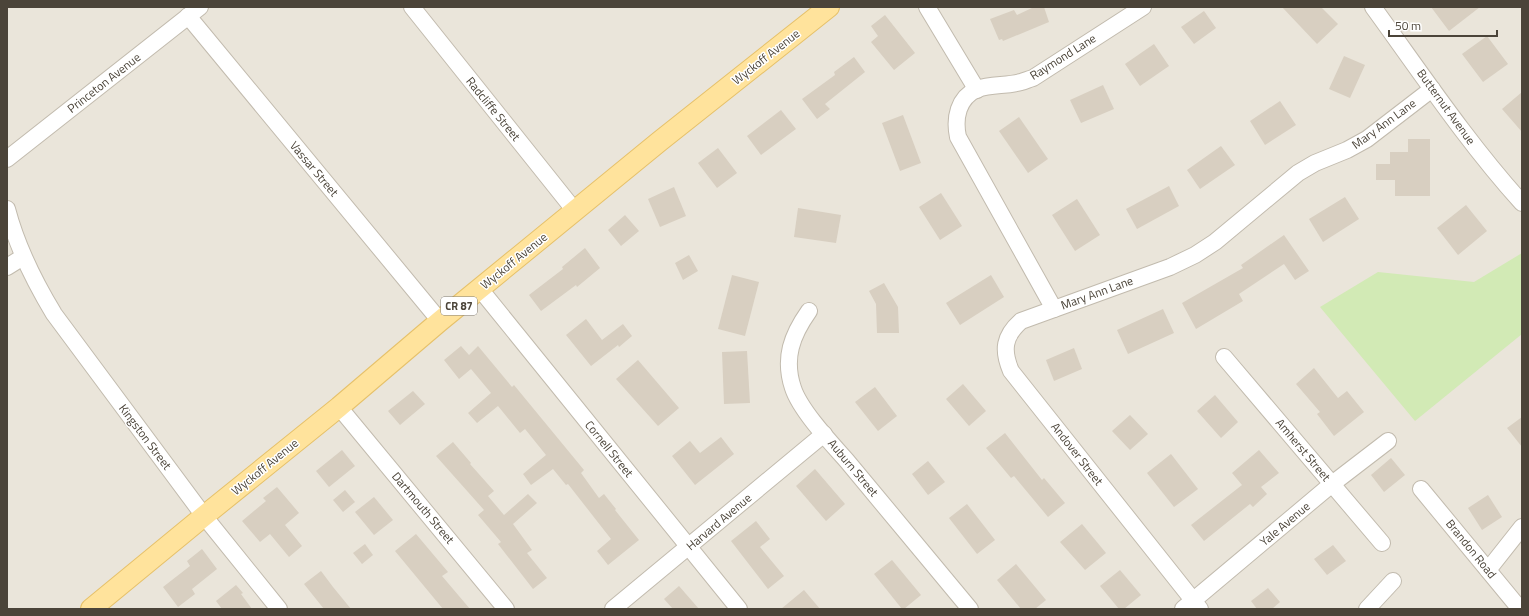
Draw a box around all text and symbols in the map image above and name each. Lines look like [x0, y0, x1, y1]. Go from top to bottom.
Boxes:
scale bar [1389, 12, 1497, 38]
text: 50 m [1395, 16, 1421, 35]
street label: Wyckoff Avenue [728, 24, 804, 89]
street label: Raymond Lane [1026, 29, 1100, 85]
street label: Princeton Avenue [63, 48, 144, 117]
street label: Butternut Avenue [1412, 65, 1480, 149]
street label: Radcliffe Street [462, 72, 526, 146]
street label: Mary Ann Lane [1348, 94, 1420, 154]
street label: Vassar Street [285, 137, 344, 201]
street label: Wyckoff Avenue [476, 228, 551, 294]
street label: Mary Ann Lane [1058, 271, 1136, 314]
road number: CR 87 [441, 297, 477, 315]
street label: Kingston Street [114, 400, 177, 474]
street label: Amherst Street [1271, 414, 1336, 486]
street label: Cornell Street [580, 416, 639, 482]
street label: Andover Street [1047, 418, 1109, 490]
street label: Wyckoff Avenue [227, 434, 302, 500]
street label: Auburn Street [823, 435, 884, 501]
street label: Dartmouth Street [387, 467, 460, 549]
street label: Harvard Avenue [682, 488, 756, 555]
street label: Yale Avenue [1255, 497, 1314, 550]
street label: Brandon Road [1441, 515, 1501, 583]

